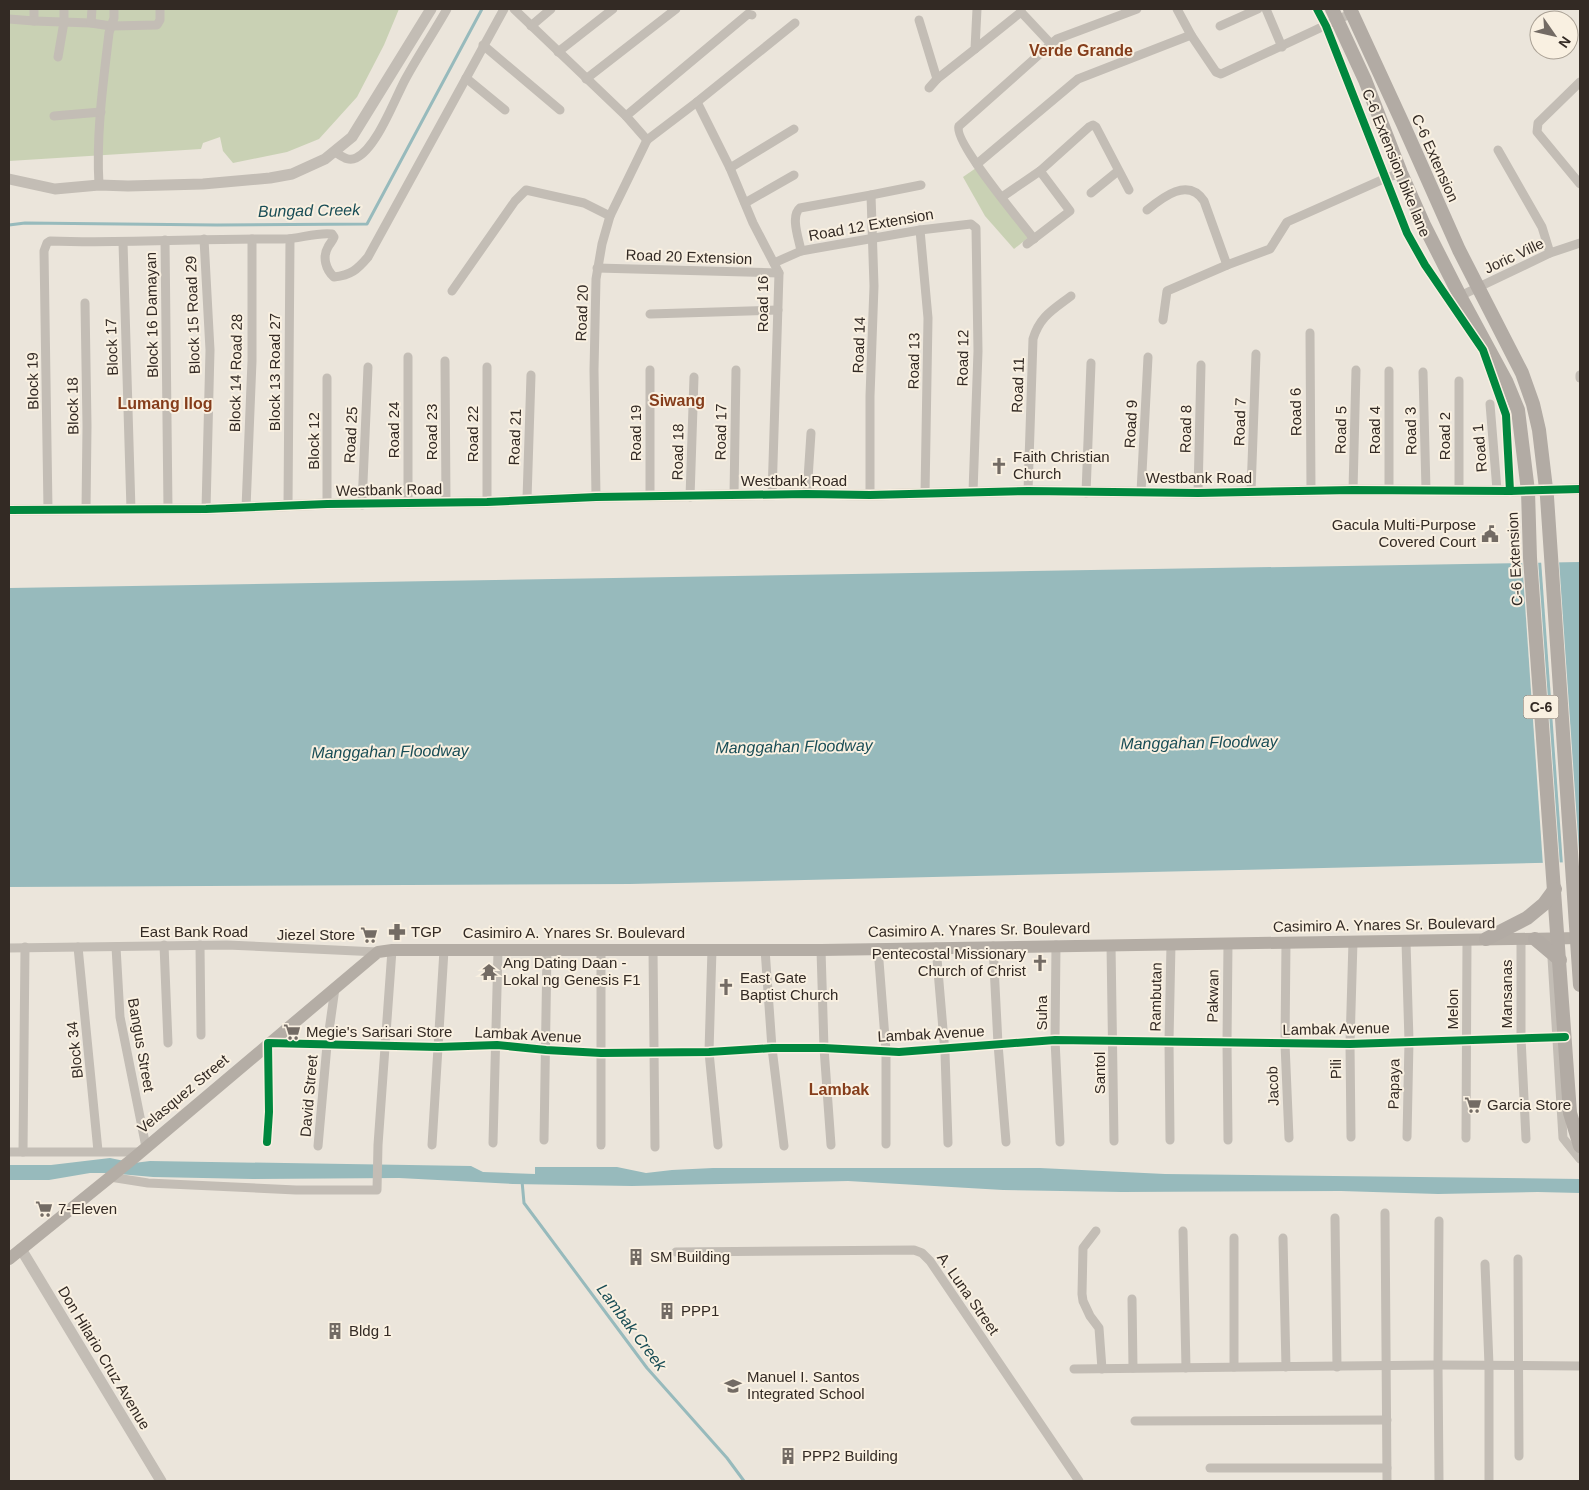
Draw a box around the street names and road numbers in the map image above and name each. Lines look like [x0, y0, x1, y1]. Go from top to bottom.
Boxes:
street label: C-6 Extension bike lane [1359, 86, 1434, 239]
street label: C-6 Extension [1409, 111, 1462, 204]
street label: Road 12 Extension [807, 205, 935, 244]
street label: Joric Ville [1481, 234, 1546, 277]
street label: Road 20 Extension [625, 246, 753, 267]
street label: Block 16 Damayan [142, 252, 161, 378]
street label: Block 15 Road 29 [182, 256, 203, 374]
street label: Road 16 [754, 276, 771, 332]
street label: Road 20 [572, 284, 591, 342]
street label: Block 13 Road 27 [266, 313, 283, 431]
street label: Block 14 Road 28 [226, 314, 245, 432]
street label: Road 14 [849, 316, 868, 374]
street label: Block 17 [102, 318, 121, 376]
street label: Road 12 [954, 329, 971, 386]
street label: Road 13 [905, 332, 922, 389]
street label: Block 19 [23, 352, 42, 410]
street label: Road 11 [1008, 357, 1027, 413]
street label: Block 18 [63, 377, 82, 435]
street label: Road 6 [1287, 388, 1304, 436]
street label: Road 7 [1230, 398, 1249, 446]
street label: Road 9 [1121, 399, 1140, 449]
street label: Road 24 [385, 402, 402, 458]
street label: Road 17 [712, 403, 729, 460]
street label: Road 23 [423, 404, 440, 460]
street label: Road 19 [627, 405, 644, 461]
street label: Road 8 [1177, 405, 1194, 453]
street label: Road 25 [341, 406, 360, 464]
street label: Road 22 [464, 406, 481, 462]
street label: Road 5 [1332, 406, 1349, 454]
street label: Road 4 [1366, 406, 1383, 454]
street label: Road 3 [1402, 407, 1419, 455]
street label: Road 21 [505, 408, 524, 466]
street label: Block 12 [305, 412, 322, 470]
street label: Road 2 [1436, 412, 1453, 460]
street label: Road 18 [669, 423, 686, 480]
street label: Road 1 [1469, 423, 1490, 473]
street label: Westbank Road [1146, 469, 1252, 486]
street label: Westbank Road [741, 472, 847, 489]
street label: Westbank Road [336, 480, 442, 499]
street label: C-6 Extension [1504, 512, 1525, 607]
road number: C-6 [1524, 696, 1558, 719]
street label: Casimiro A. Ynares Sr. Boulevard [1273, 914, 1495, 935]
street label: Casimiro A. Ynares Sr. Boulevard [868, 919, 1090, 940]
street label: East Bank Road [140, 923, 248, 940]
street label: Casimiro A. Ynares Sr. Boulevard [463, 924, 685, 941]
street label: Mansanas [1498, 959, 1515, 1029]
street label: Rambutan [1146, 962, 1165, 1032]
street label: Pakwan [1204, 969, 1221, 1023]
street label: Melon [1444, 989, 1461, 1029]
street label: Suha [1033, 995, 1050, 1031]
street label: Bangus Street [125, 997, 158, 1094]
street label: Lambak Avenue [1282, 1019, 1390, 1038]
street label: Block 34 [63, 1021, 86, 1080]
street label: Lambak Avenue [877, 1022, 985, 1045]
street label: Lambak Avenue [474, 1023, 582, 1046]
street label: Velasquez Street [134, 1050, 232, 1137]
street label: Santol [1091, 1052, 1108, 1094]
street label: David Street [296, 1053, 321, 1138]
street label: Papaya [1385, 1058, 1402, 1110]
street label: Pili [1327, 1059, 1344, 1079]
street label: Jacob [1263, 1066, 1282, 1106]
street label: A. Luna Street [934, 1250, 1003, 1339]
street label: Don Hilario Cruz Avenue [55, 1283, 154, 1432]

